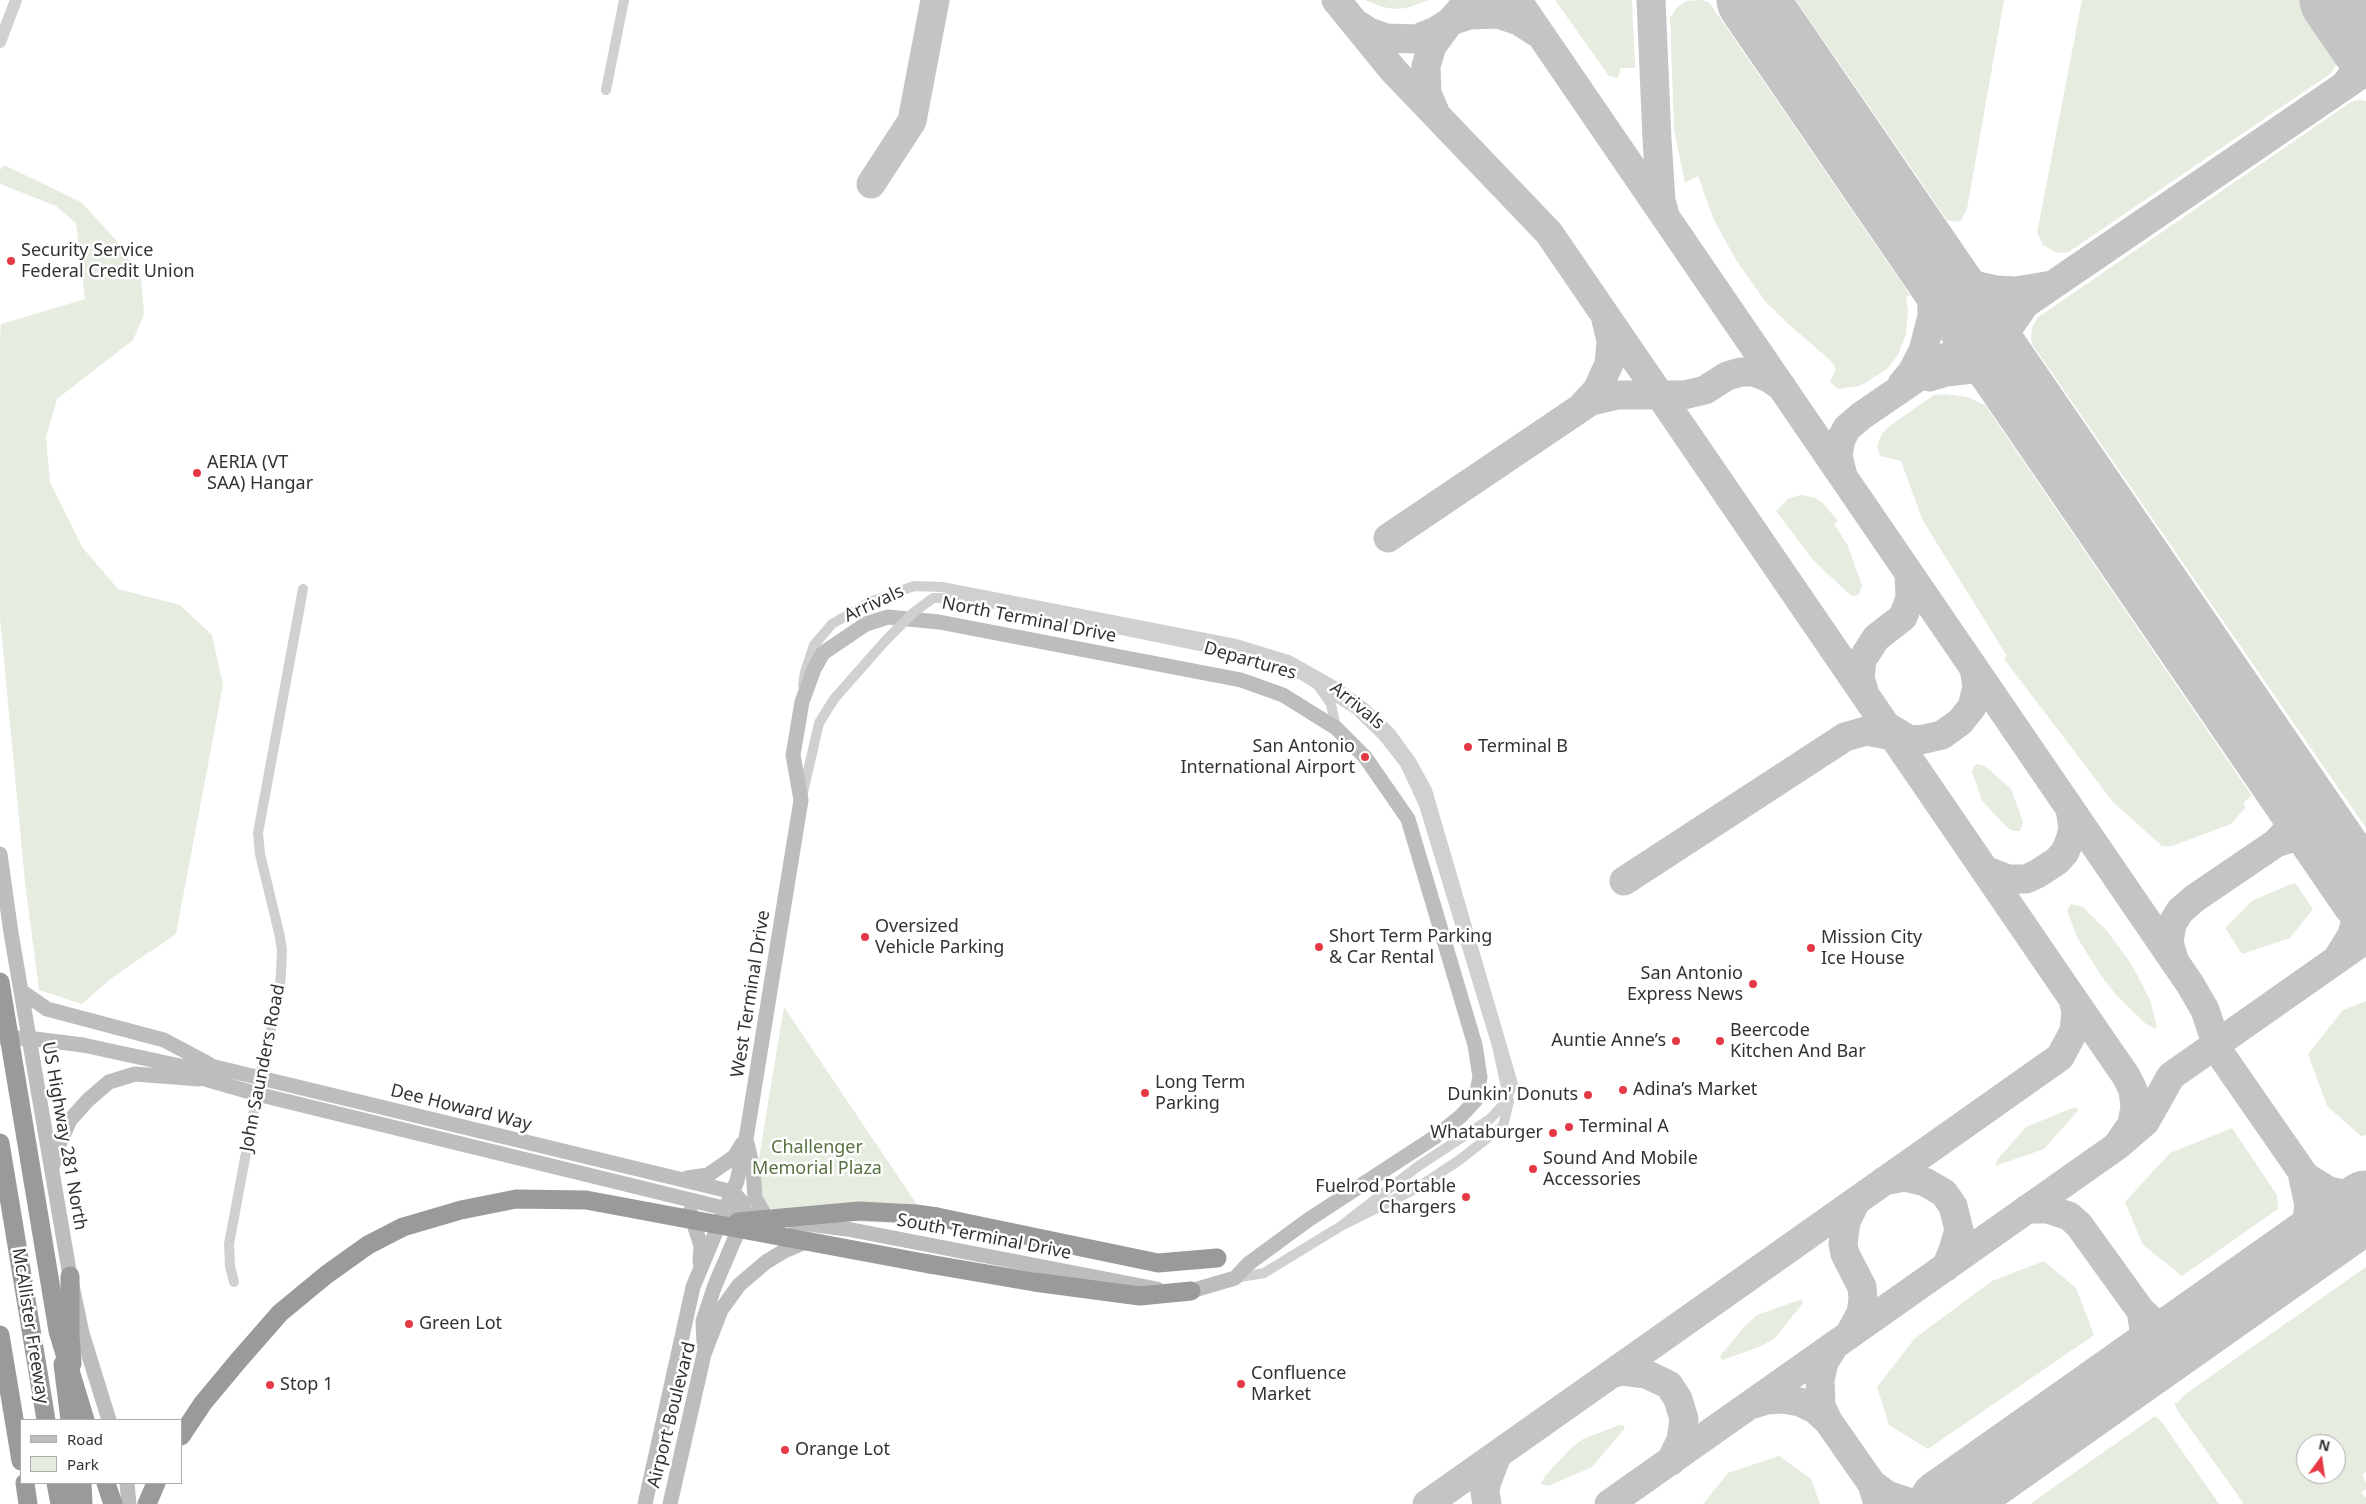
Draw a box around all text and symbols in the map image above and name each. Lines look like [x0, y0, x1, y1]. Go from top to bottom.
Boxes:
place label: Security Service Federal Credit Union [21, 240, 195, 282]
marker: Security Service Federal Credit Union [5, 255, 17, 267]
place label: AERIA (VT SAA) Hangar [207, 452, 313, 494]
marker: AERIA (VT SAA) Hangar [191, 467, 203, 479]
street label: Arrivals [841, 581, 907, 627]
street label: North Terminal Drive [940, 592, 1118, 648]
street label: Departures [1201, 637, 1299, 685]
street label: Arrivals [1326, 678, 1388, 734]
place label: San Antonio International Airport [1180, 736, 1355, 779]
place label: Terminal B [1478, 736, 1568, 758]
marker: Terminal B [1462, 741, 1474, 753]
marker: San Antonio International Airport [1359, 751, 1371, 763]
street label: West Terminal Drive [727, 909, 775, 1079]
place label: Oversized Vehicle Parking [875, 916, 1004, 959]
place label: Short Term Parking & Car Rental [1329, 926, 1492, 969]
place label: Mission City Ice House [1821, 927, 1922, 970]
marker: Oversized Vehicle Parking [859, 931, 871, 943]
marker: Short Term Parking & Car Rental [1313, 941, 1325, 953]
marker: Mission City Ice House [1805, 942, 1817, 954]
place label: San Antonio Express News [1627, 963, 1743, 1006]
marker: San Antonio Express News [1747, 978, 1759, 990]
street label: John Saunders Road [236, 982, 290, 1154]
place label: Beercode Kitchen And Bar [1730, 1020, 1866, 1062]
place label: Auntie Anne’s [1551, 1030, 1666, 1052]
marker: Auntie Anne’s [1670, 1035, 1682, 1047]
marker: Beercode Kitchen And Bar [1714, 1035, 1726, 1047]
street label: US Highway 281 North [37, 1040, 91, 1232]
place label: Long Term Parking [1155, 1072, 1245, 1114]
place label: Adina’s Market [1633, 1079, 1757, 1101]
street label: Dee Howard Way [388, 1080, 534, 1136]
place label: Dunkin' Donuts [1447, 1084, 1578, 1106]
marker: Adina’s Market [1617, 1084, 1629, 1096]
marker: Long Term Parking [1139, 1087, 1151, 1099]
marker: Dunkin' Donuts [1582, 1089, 1594, 1101]
place label: Terminal A [1579, 1116, 1669, 1138]
marker: Terminal A [1563, 1121, 1575, 1133]
place label: Whataburger [1430, 1122, 1543, 1144]
marker: Whataburger [1547, 1127, 1559, 1139]
park label: Challenger Memorial Plaza [752, 1137, 882, 1180]
place label: Sound And Mobile Accessories [1543, 1148, 1698, 1190]
marker: Sound And Mobile Accessories [1527, 1163, 1539, 1175]
place label: Fuelrod Portable Chargers [1315, 1176, 1456, 1218]
marker: Fuelrod Portable Chargers [1460, 1191, 1472, 1203]
street label: South Terminal Drive [895, 1210, 1073, 1264]
street label: McAllister Freeway [7, 1246, 53, 1406]
place label: Green Lot [419, 1313, 502, 1335]
marker: Green Lot [403, 1318, 415, 1330]
street label: Airport Boulevard [643, 1340, 701, 1490]
place label: Confluence Market [1251, 1363, 1346, 1406]
place label: Stop 1 [280, 1374, 333, 1396]
marker: Confluence Market [1235, 1378, 1247, 1390]
marker: Stop 1 [264, 1379, 276, 1391]
legend [20, 1419, 182, 1484]
text: Road [67, 1429, 103, 1449]
north arrow [2296, 1434, 2346, 1484]
text: N [2317, 1434, 2332, 1456]
place label: Orange Lot [795, 1439, 890, 1461]
marker: Orange Lot [779, 1444, 791, 1456]
text: Park [67, 1454, 99, 1474]

